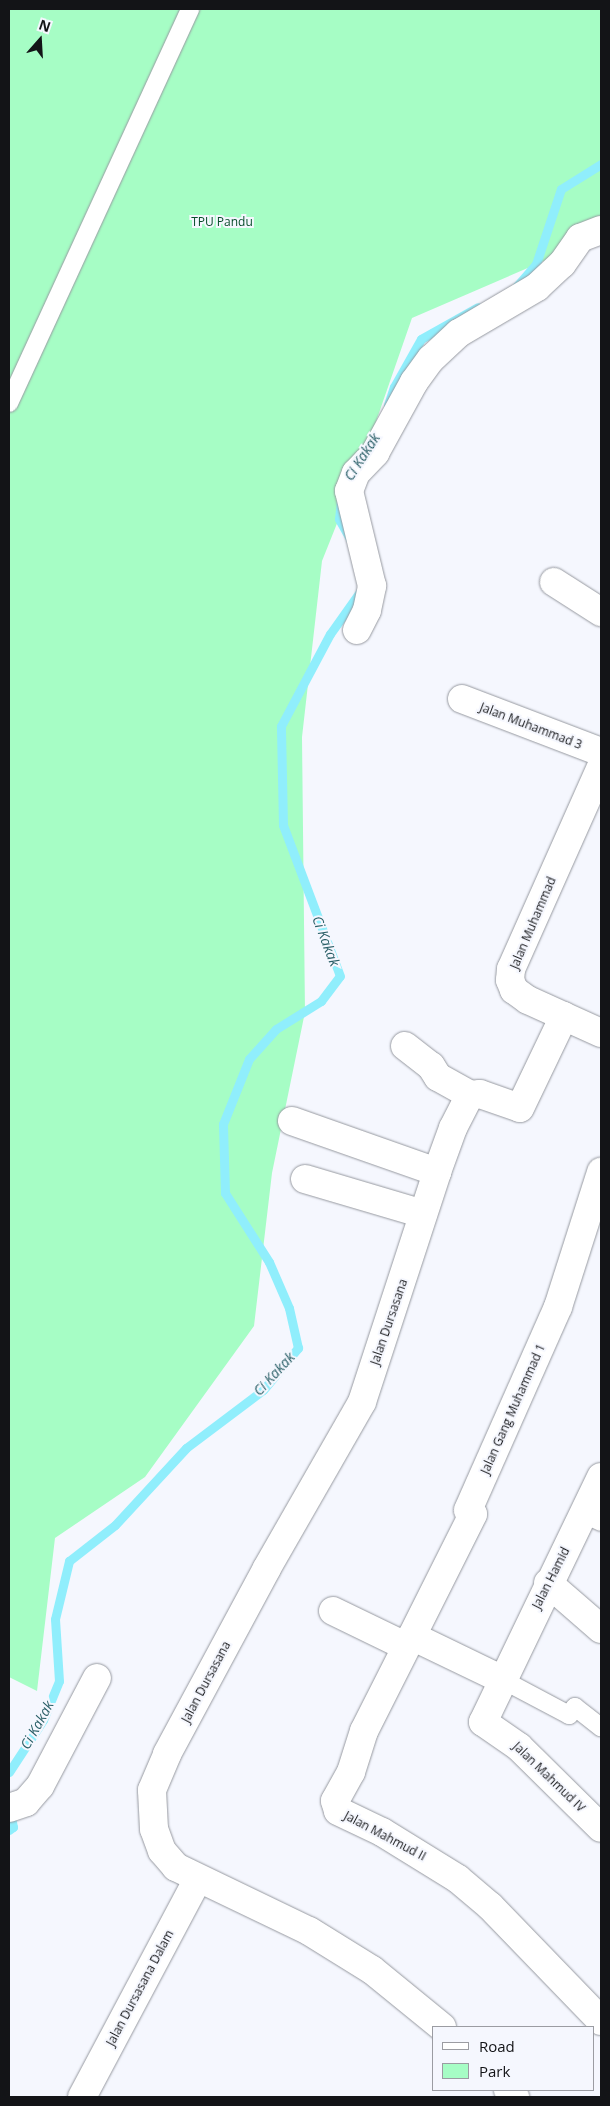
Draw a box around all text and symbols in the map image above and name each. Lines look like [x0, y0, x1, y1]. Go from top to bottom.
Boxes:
north arrow [15, 15, 65, 65]
text: N [37, 15, 54, 36]
park label: TPU Pandu [191, 215, 253, 229]
water label: Ci Kakak [341, 430, 383, 484]
street label: Jalan Muhammad 3 [478, 700, 584, 752]
street label: Jalan Muhammad [507, 875, 559, 971]
water label: Ci Kakak [309, 913, 343, 969]
street label: Jalan Dursasana [368, 1277, 410, 1367]
street label: Jalan Gang Muhammad 1 [478, 1342, 548, 1476]
water label: Ci Kakak [250, 1349, 298, 1399]
street label: Jalan Hamid [529, 1545, 573, 1611]
street label: Jalan Dursasana [179, 1639, 233, 1725]
water label: Ci Kakak [17, 1698, 57, 1752]
street label: Jalan Mahmud IV [510, 1739, 588, 1815]
street label: Jalan Mahmud II [342, 1808, 428, 1864]
street label: Jalan Dursasana Dalam [103, 1928, 177, 2048]
legend [432, 2026, 595, 2091]
text: Road [479, 2036, 515, 2056]
text: Park [479, 2061, 510, 2081]

